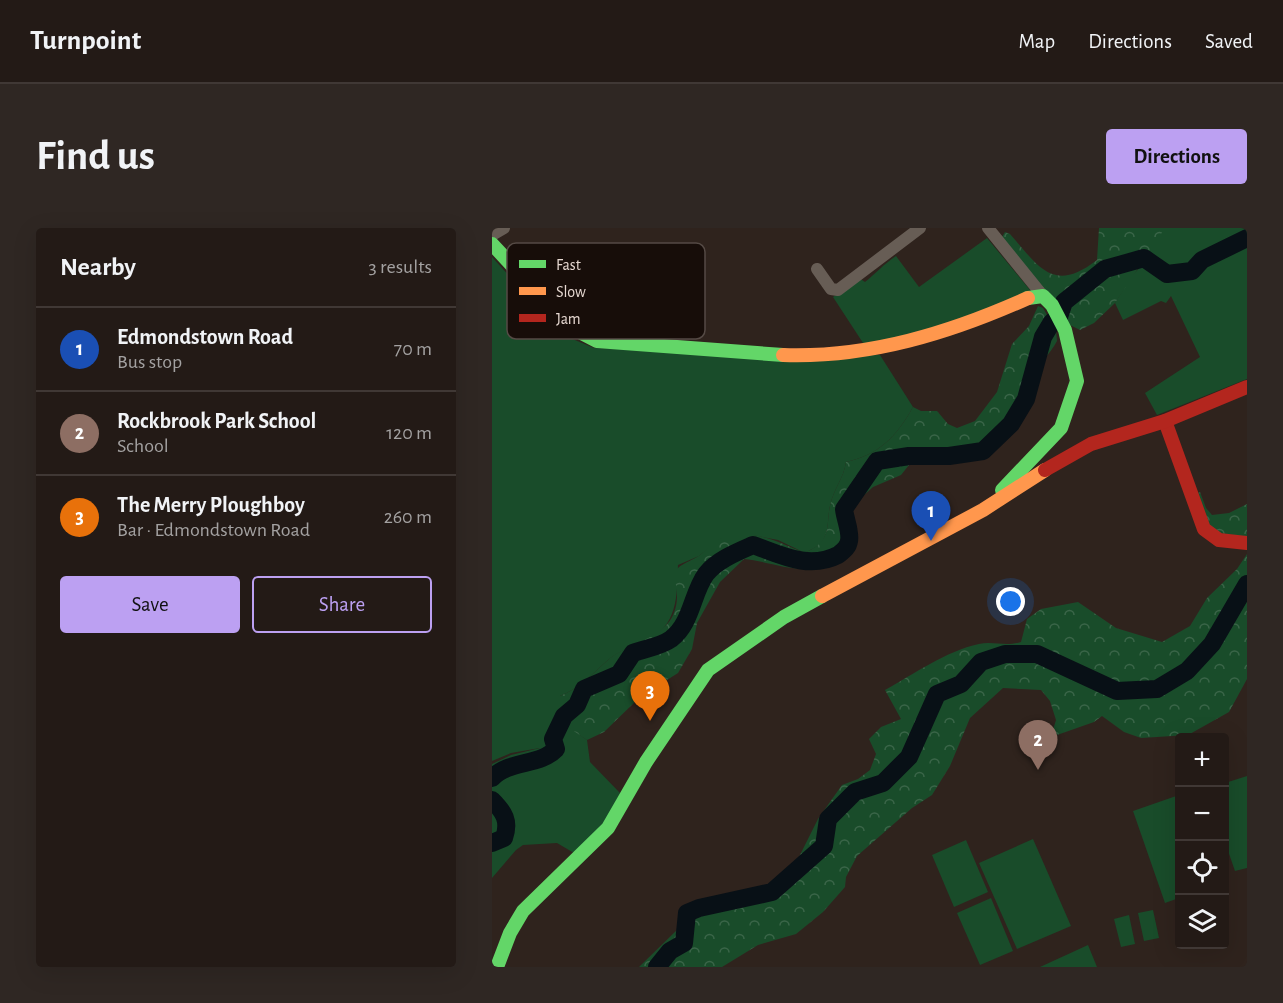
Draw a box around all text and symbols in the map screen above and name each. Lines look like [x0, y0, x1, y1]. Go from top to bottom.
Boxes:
text: Turnpoint [30, 27, 141, 55]
text: Map [1019, 31, 1055, 52]
text: Directions [1088, 31, 1172, 52]
text: Saved [1205, 31, 1253, 52]
button: Directions [1106, 129, 1247, 184]
text: Find us [36, 135, 155, 177]
legend [507, 243, 705, 339]
text: Nearby [60, 254, 136, 280]
text: 3 results [368, 257, 432, 277]
text: Fast [556, 257, 581, 273]
text: Slow [556, 284, 586, 300]
text: Jam [556, 311, 581, 327]
text: Edmondstown Road [117, 326, 293, 348]
text: 1 [76, 339, 83, 359]
text: 70 m [394, 339, 432, 359]
text: Bus stop [117, 352, 182, 372]
text: Rockbrook Park School [117, 410, 316, 432]
text: 2 [75, 423, 84, 443]
text: 120 m [386, 423, 432, 443]
text: School [117, 436, 169, 456]
pin: 1 [912, 492, 950, 541]
text: The Merry Ploughboy [117, 494, 305, 516]
text: 3 [75, 507, 84, 527]
text: 260 m [384, 507, 432, 527]
text: Bar · Edmondstown Road [117, 520, 310, 540]
button: Save [60, 576, 240, 633]
button: Share [252, 576, 432, 633]
your location [996, 587, 1025, 616]
pin: 3 [630, 672, 670, 721]
pin: 2 [1018, 720, 1058, 770]
map controls [1175, 733, 1229, 949]
button: + [1175, 733, 1229, 787]
button: − [1175, 787, 1229, 841]
button: locate [1175, 841, 1229, 895]
button: layers [1175, 895, 1229, 949]

